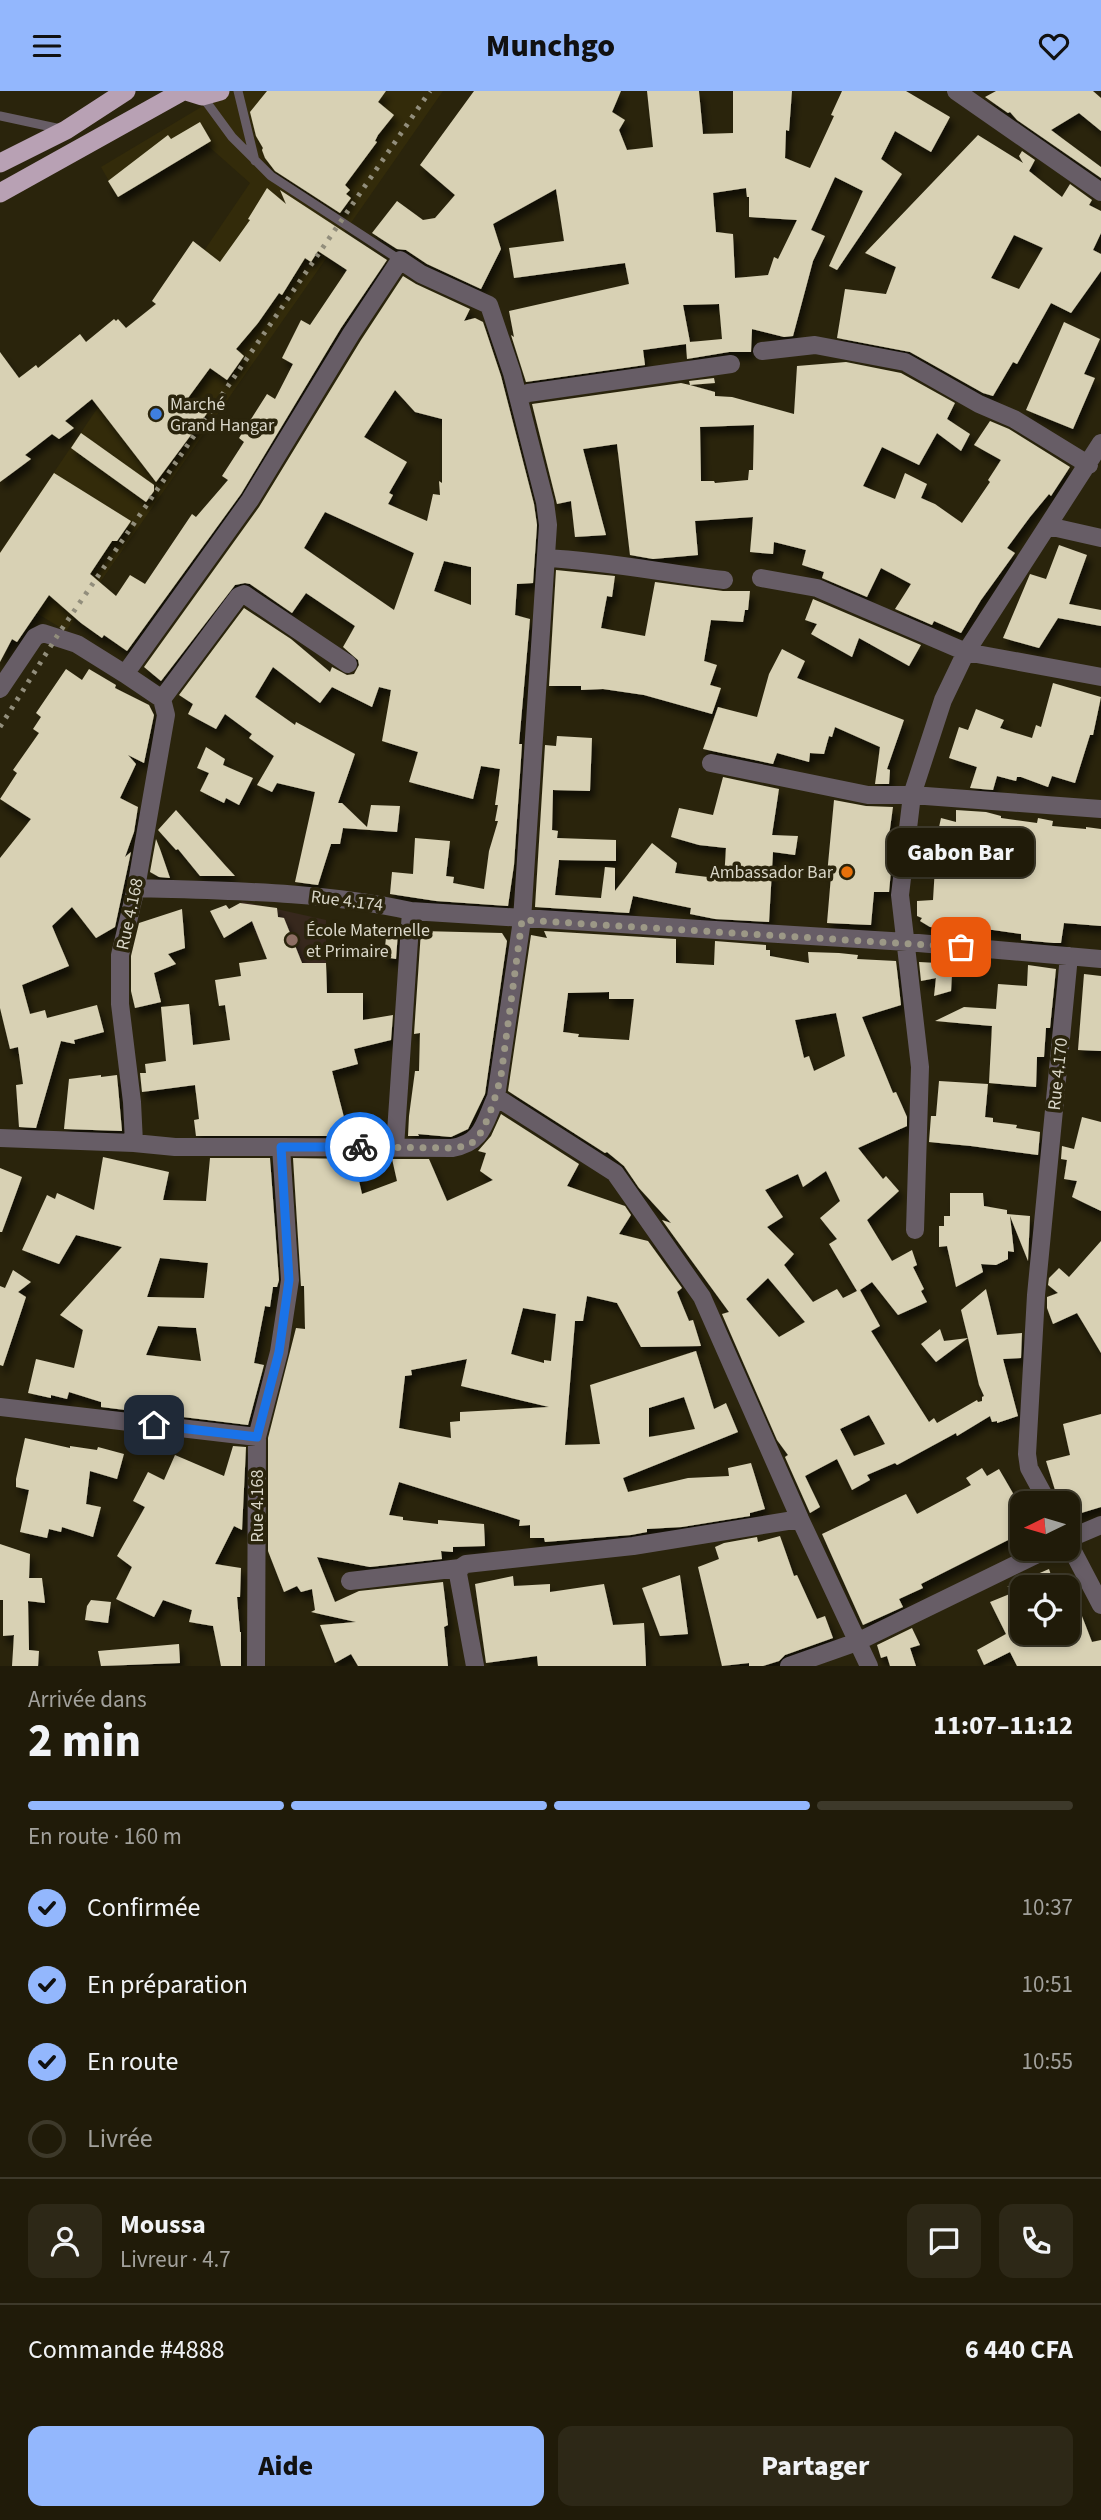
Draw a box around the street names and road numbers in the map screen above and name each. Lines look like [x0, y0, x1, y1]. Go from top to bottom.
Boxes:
street label: Rue 4.168 [110, 876, 150, 952]
street label: Rue 4.174 [309, 884, 385, 918]
street label: Rue 4.170 [1042, 1036, 1074, 1112]
street label: Rue 4.168 [245, 1470, 270, 1542]

